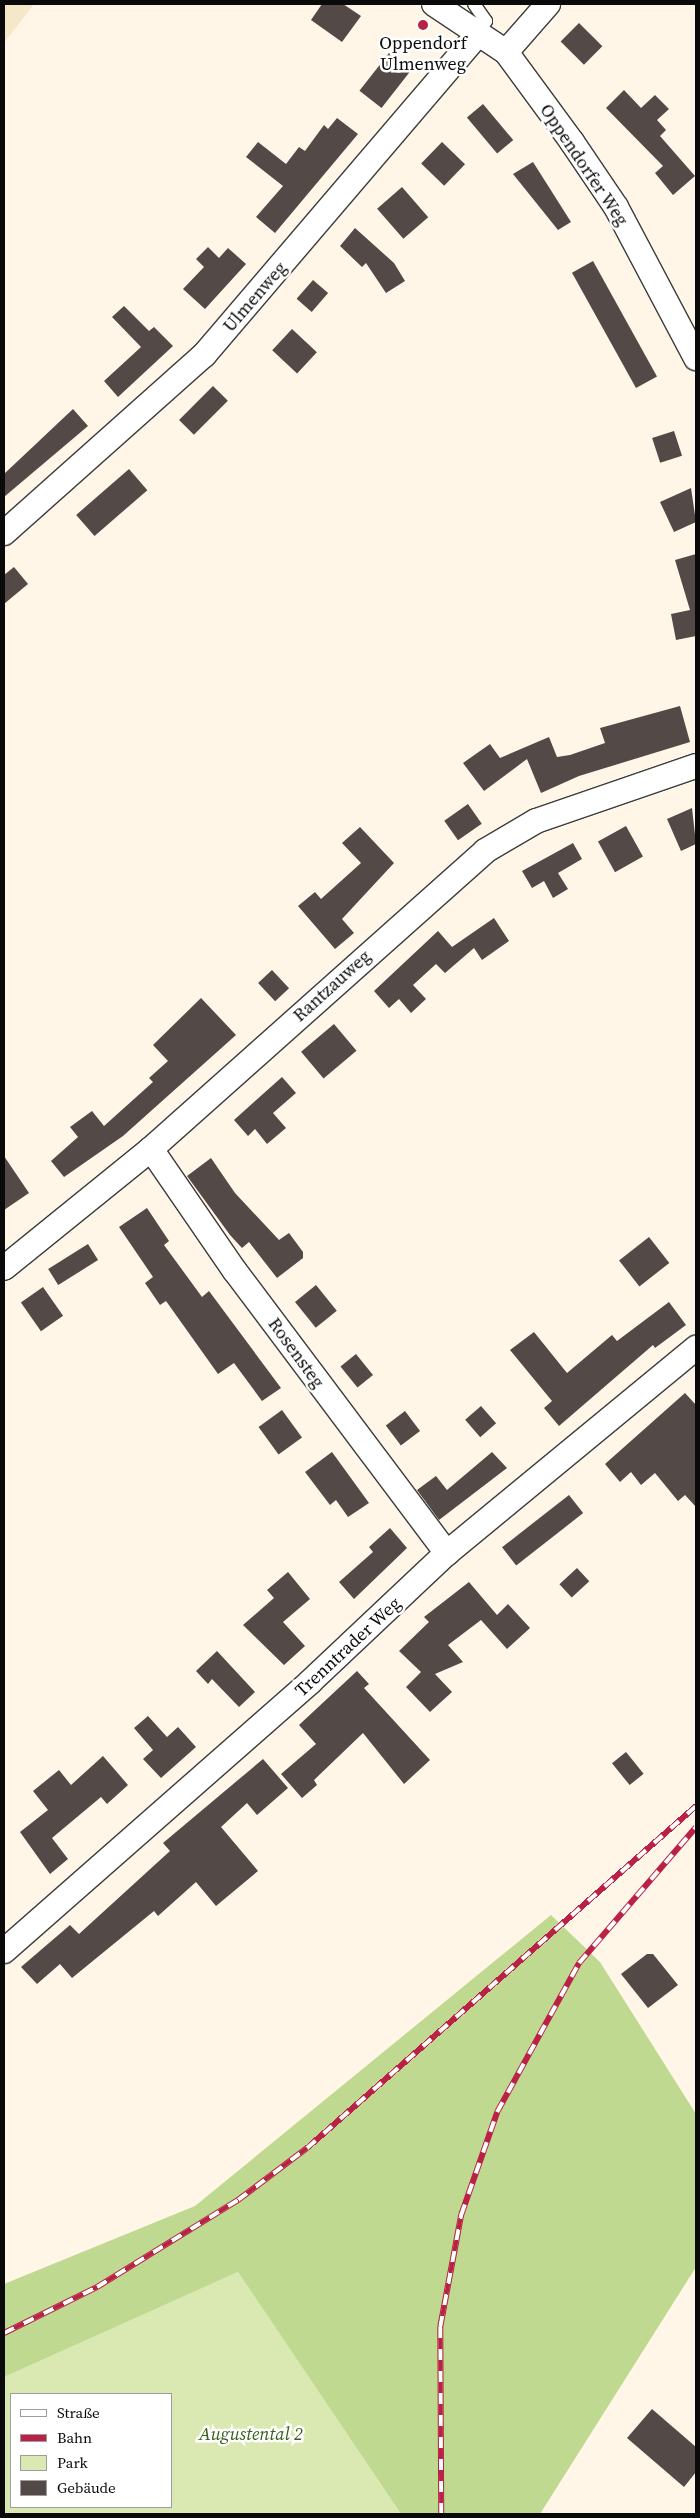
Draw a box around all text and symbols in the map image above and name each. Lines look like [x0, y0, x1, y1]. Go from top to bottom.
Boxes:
marker: Oppendorf Ulmenweg [417, 19, 429, 31]
place label: Oppendorf Ulmenweg [379, 33, 467, 76]
street label: Oppendorfer Weg [535, 100, 633, 230]
street label: Ulmenweg [219, 257, 291, 337]
street label: Rantzauweg [289, 946, 375, 1026]
street label: Rosensteg [263, 1314, 329, 1392]
street label: Trenntrader Weg [291, 1592, 405, 1702]
legend [10, 2393, 172, 2508]
text: Straße [57, 2402, 100, 2423]
park label: Augustental 2 [199, 2423, 303, 2445]
text: Bahn [57, 2427, 92, 2448]
text: Park [57, 2452, 88, 2473]
text: Gebäude [57, 2477, 116, 2498]

